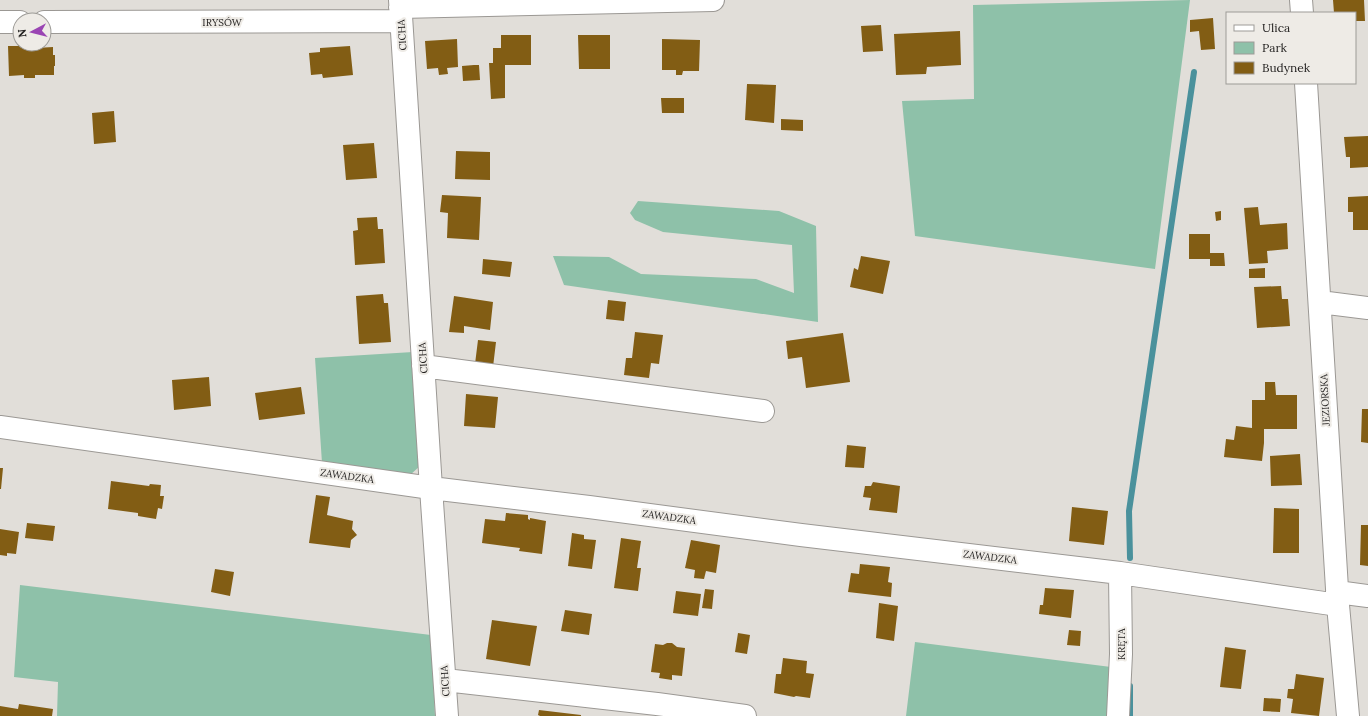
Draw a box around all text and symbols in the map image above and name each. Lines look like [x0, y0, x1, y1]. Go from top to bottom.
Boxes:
north arrow [12, 12, 52, 52]
legend [1226, 12, 1356, 84]
street label: IRYSÓW [202, 16, 243, 29]
street label: CICHA [394, 18, 410, 51]
text: Ulica [1262, 20, 1290, 35]
text: N [15, 28, 30, 38]
text: Park [1262, 40, 1288, 55]
text: Budynek [1262, 60, 1311, 75]
street label: CICHA [415, 341, 431, 374]
street label: JEZIORSKA [1317, 373, 1333, 427]
street label: ZAWADZKA [319, 466, 376, 486]
street label: ZAWADZKA [641, 507, 698, 527]
street label: ZAWADZKA [962, 547, 1018, 567]
street label: KRĘTA [1115, 627, 1128, 660]
street label: CICHA [437, 664, 453, 697]

